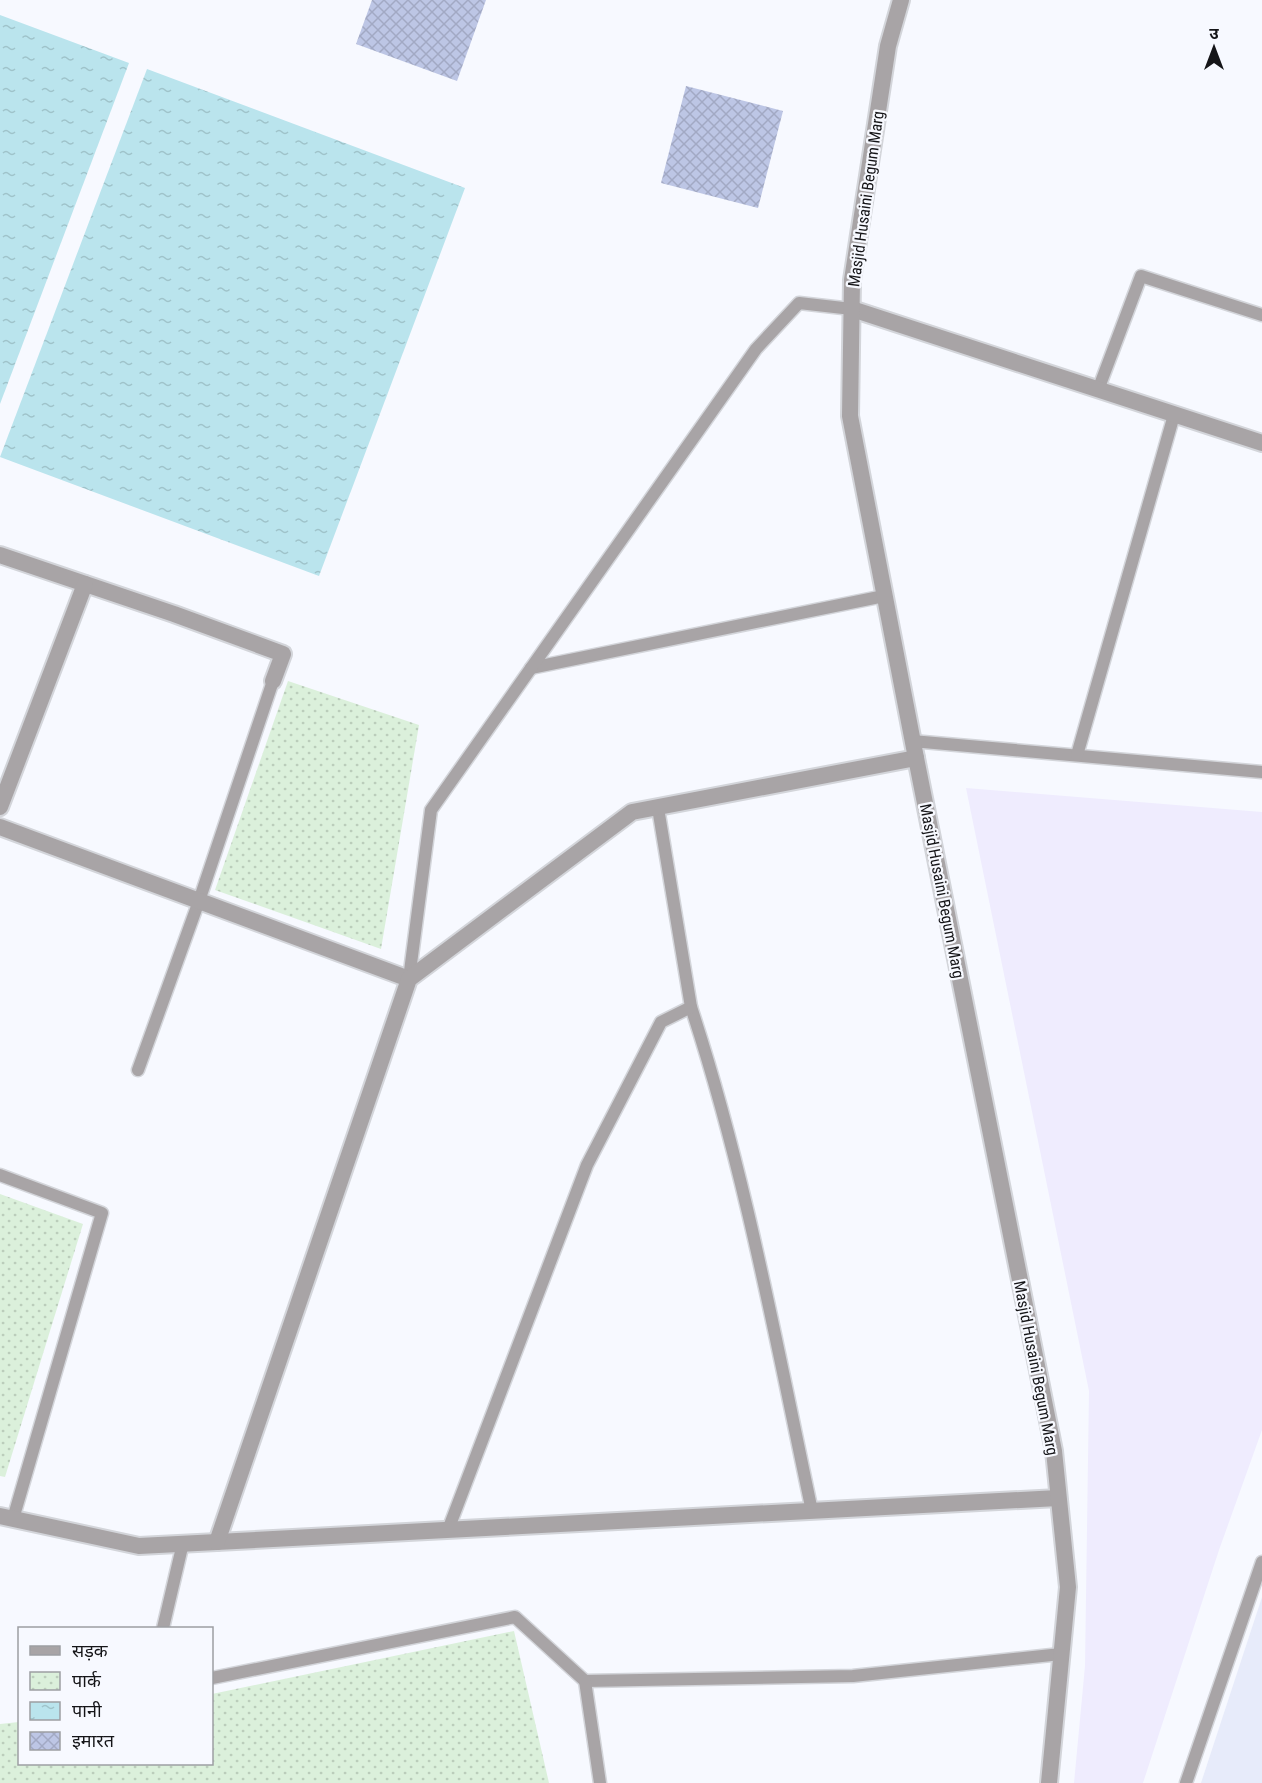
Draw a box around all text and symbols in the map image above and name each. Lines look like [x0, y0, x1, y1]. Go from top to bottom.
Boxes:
north arrow [1184, 18, 1244, 78]
text: उ [1209, 24, 1219, 43]
street label: Masjid Husaini Begum Marg [844, 110, 888, 288]
street label: Masjid Husaini Begum Marg [916, 802, 968, 980]
street label: Masjid Husaini Begum Marg [1010, 1279, 1062, 1457]
legend [18, 1627, 213, 1765]
text: सड़क [72, 1640, 109, 1661]
text: पार्क [72, 1670, 102, 1691]
text: पानी [72, 1700, 102, 1721]
text: इमारत [72, 1730, 115, 1751]

